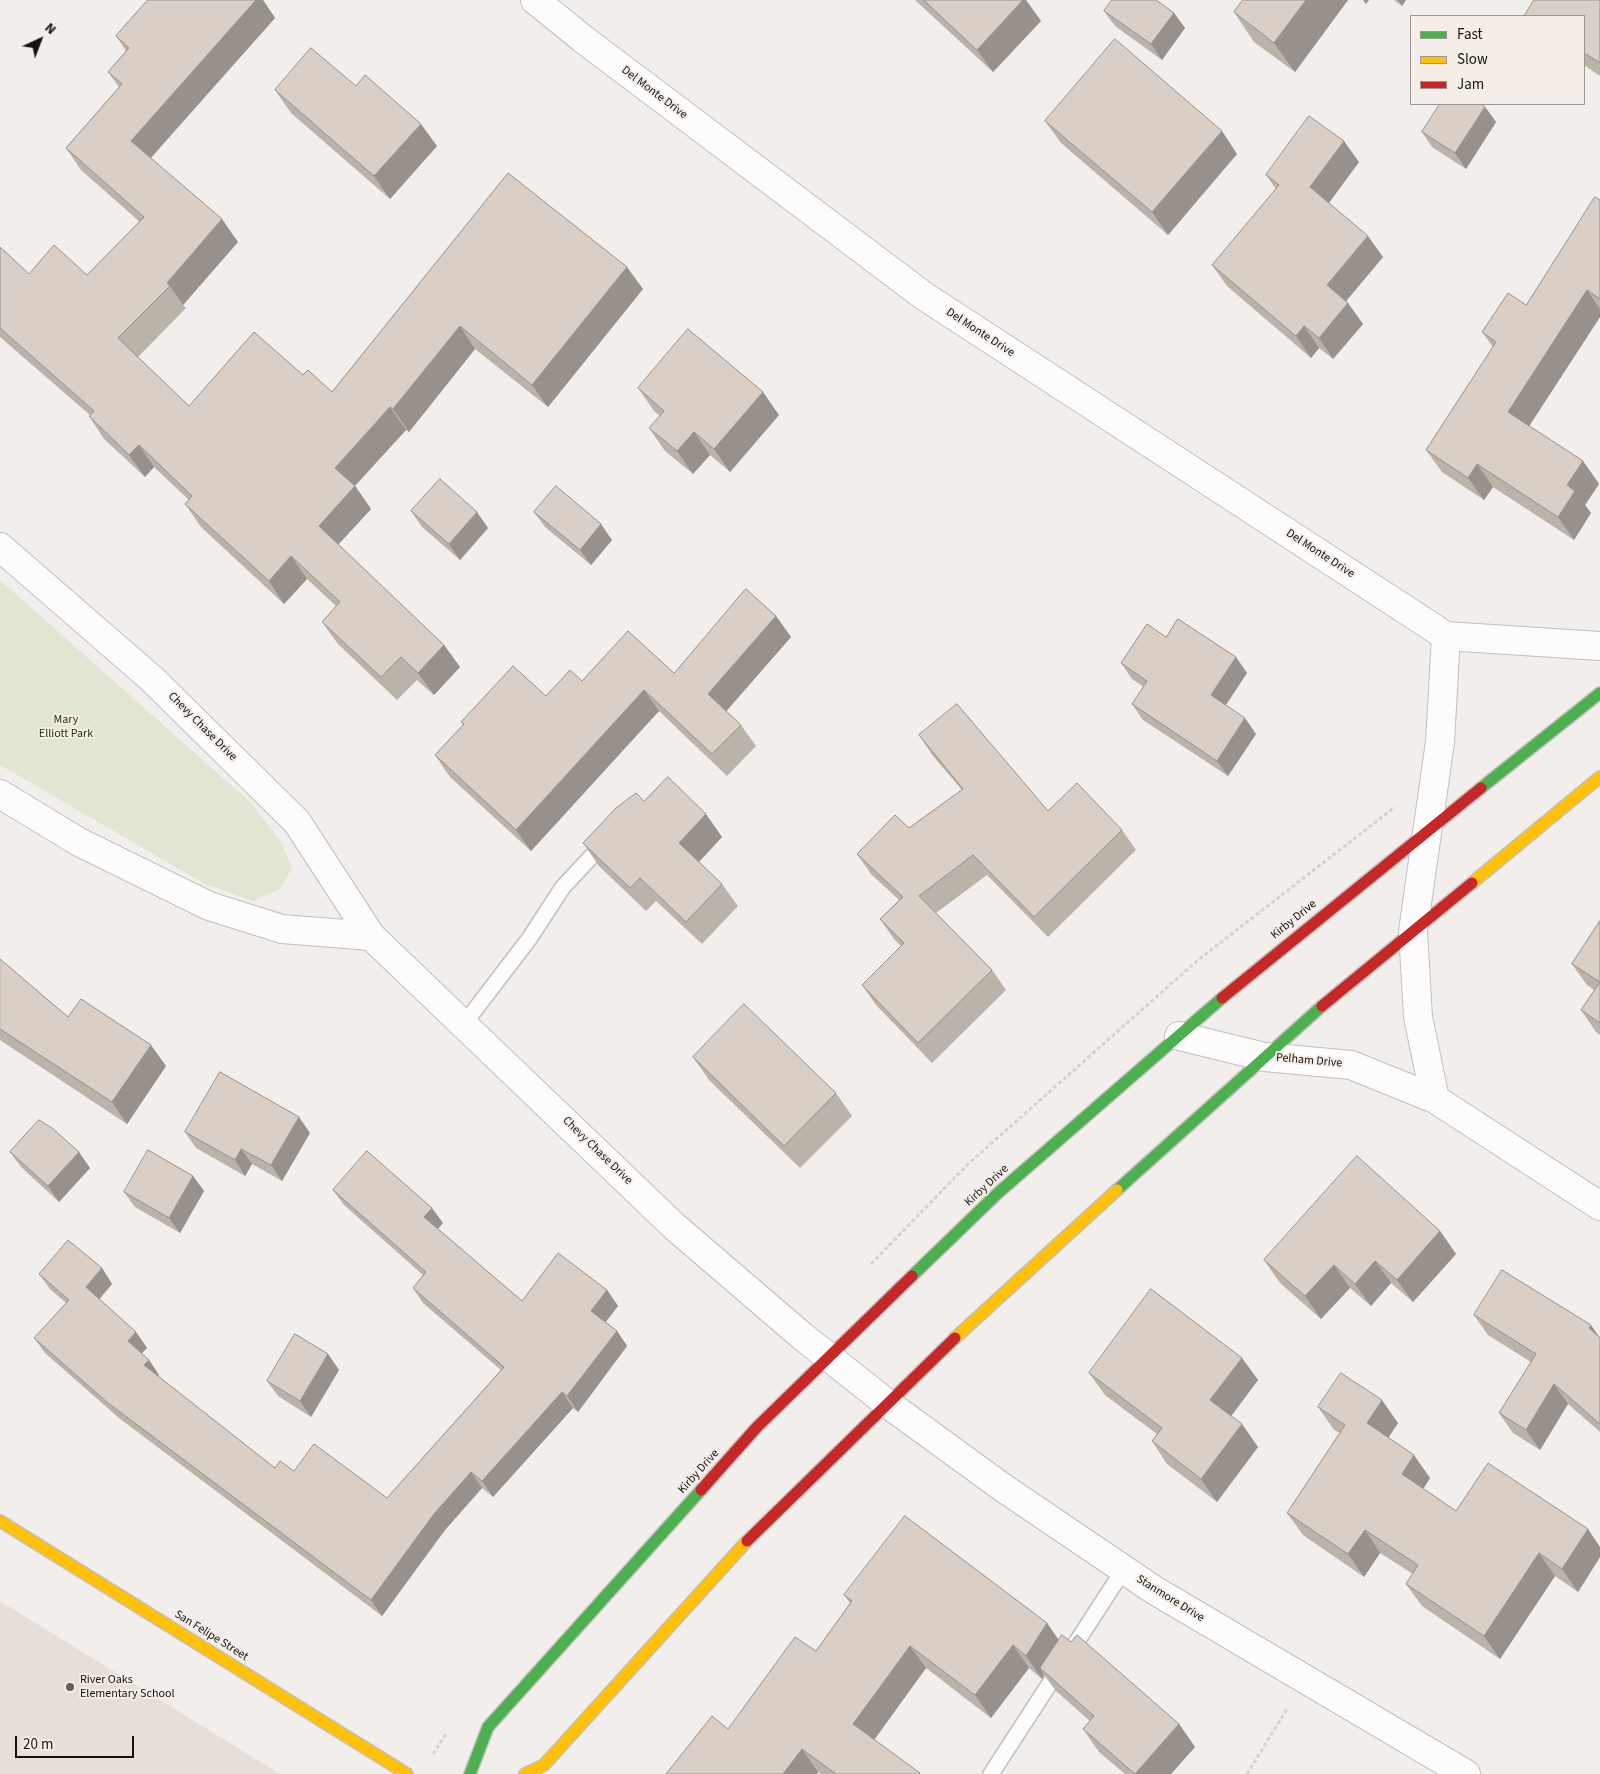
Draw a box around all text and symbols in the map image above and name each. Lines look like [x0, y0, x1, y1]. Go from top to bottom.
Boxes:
north arrow [15, 15, 65, 65]
legend [1410, 15, 1585, 105]
text: N [40, 19, 60, 40]
text: Fast [1457, 24, 1483, 45]
text: Slow [1457, 49, 1488, 70]
street label: Del Monte Drive [618, 64, 690, 122]
text: Jam [1457, 74, 1484, 95]
street label: Del Monte Drive [943, 305, 1017, 361]
street label: Del Monte Drive [1283, 526, 1357, 582]
street label: Chevy Chase Drive [164, 689, 240, 765]
park label: Mary Elliott Park [39, 713, 93, 741]
street label: Kirby Drive [1268, 897, 1320, 943]
street label: Pelham Drive [1275, 1051, 1343, 1071]
street label: Chevy Chase Drive [559, 1114, 635, 1188]
street label: Kirby Drive [962, 1162, 1012, 1210]
street label: Kirby Drive [675, 1447, 723, 1497]
street label: Stanmore Drive [1133, 1572, 1207, 1626]
street label: San Felipe Street [171, 1608, 251, 1664]
place label: River Oaks Elementary School [80, 1673, 175, 1701]
marker: River Oaks Elementary School [64, 1681, 76, 1693]
scale bar [18, 1726, 136, 1758]
text: 20 m [23, 1734, 53, 1755]

